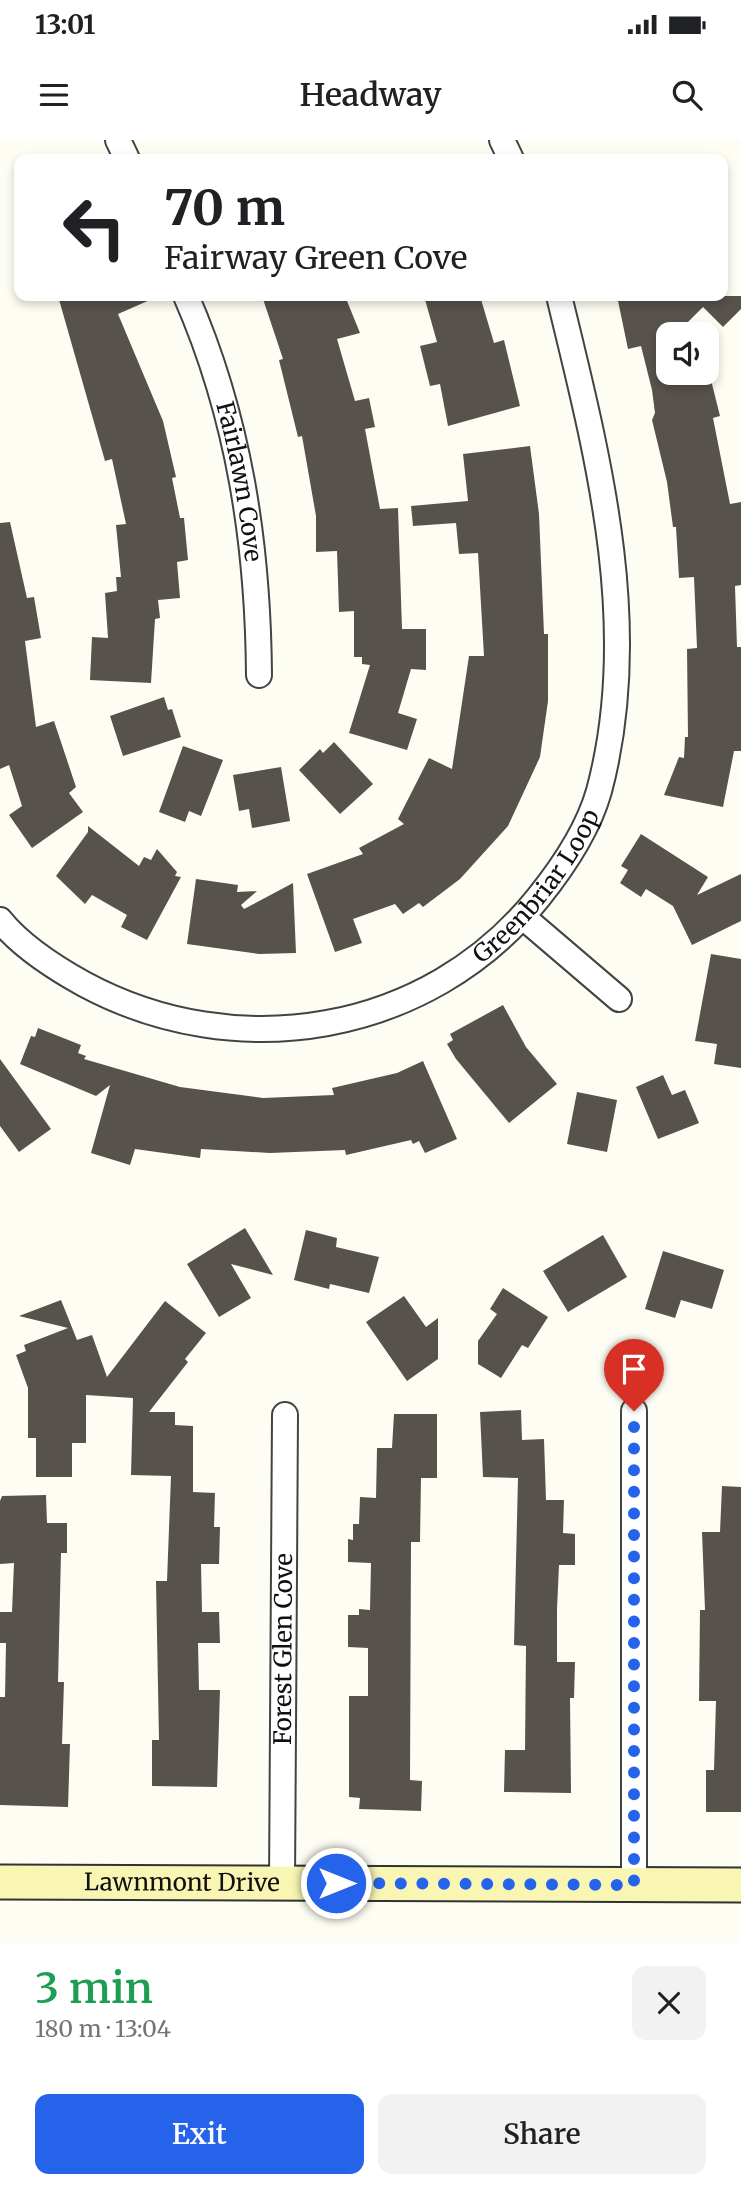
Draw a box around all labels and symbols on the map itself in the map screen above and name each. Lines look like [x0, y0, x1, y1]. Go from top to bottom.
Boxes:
street label: Fairlawn Cove [209, 398, 269, 563]
street label: Greenbriar Loop [466, 804, 606, 970]
pin [604, 1339, 664, 1411]
street label: Forest Glen Cove [267, 1553, 299, 1745]
position arrow [299, 1846, 373, 1920]
street label: Lawnmont Drive [84, 1866, 280, 1898]

